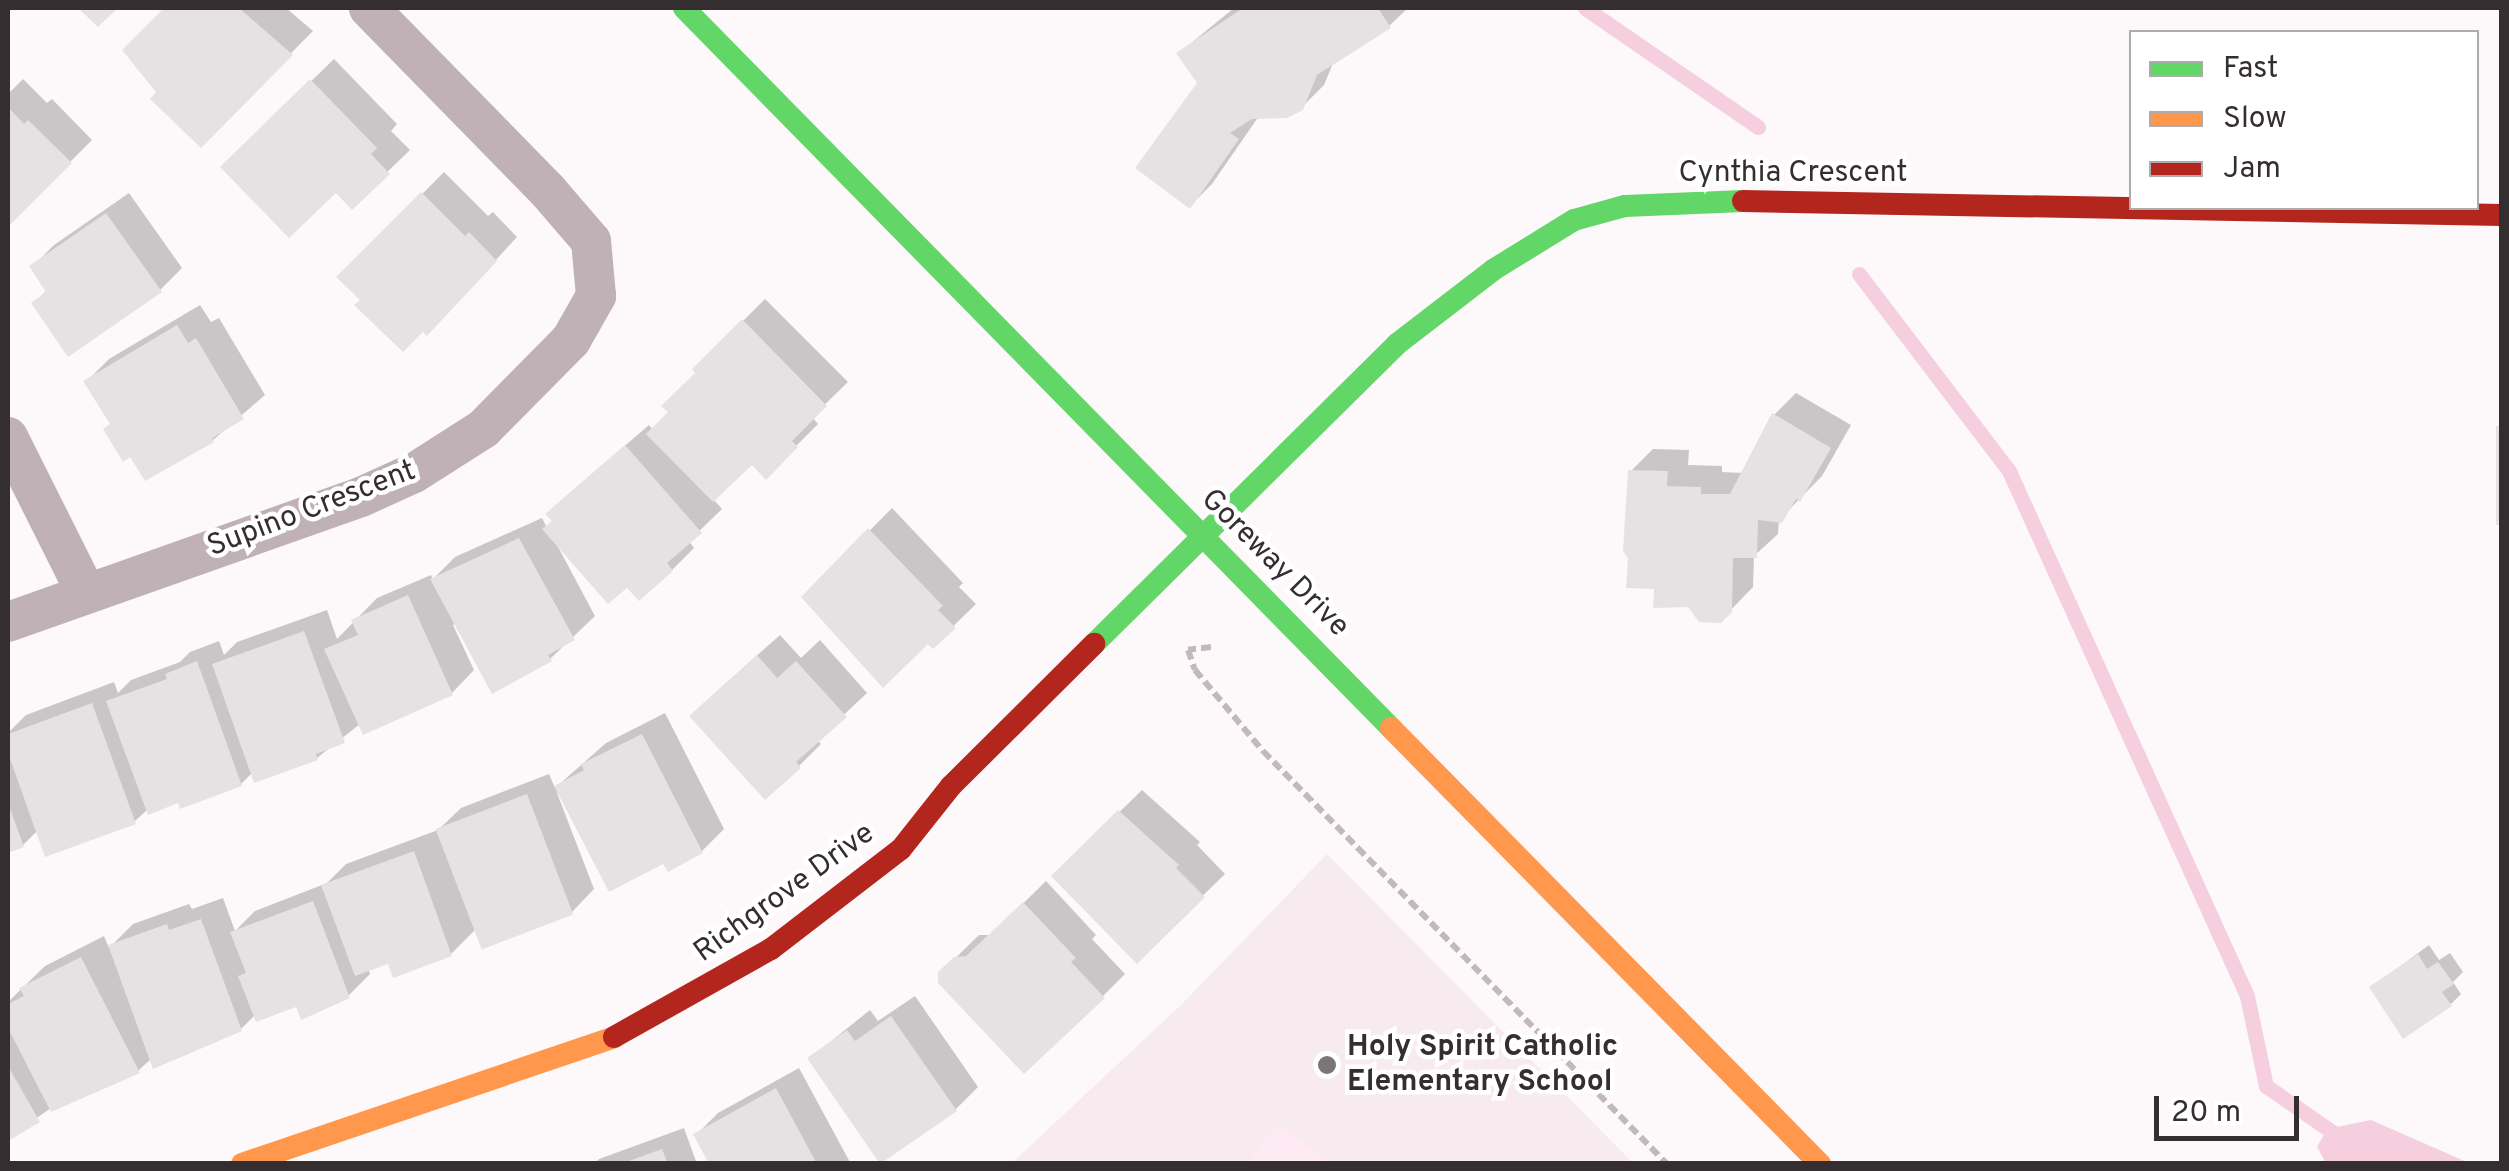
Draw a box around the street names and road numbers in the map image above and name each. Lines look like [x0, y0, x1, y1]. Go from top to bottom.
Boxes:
street label: Cynthia Crescent [1678, 156, 1908, 192]
street label: Supino Crescent [203, 454, 421, 566]
street label: Goreway Drive [1192, 482, 1356, 646]
street label: Richgrove Drive [688, 817, 882, 971]

